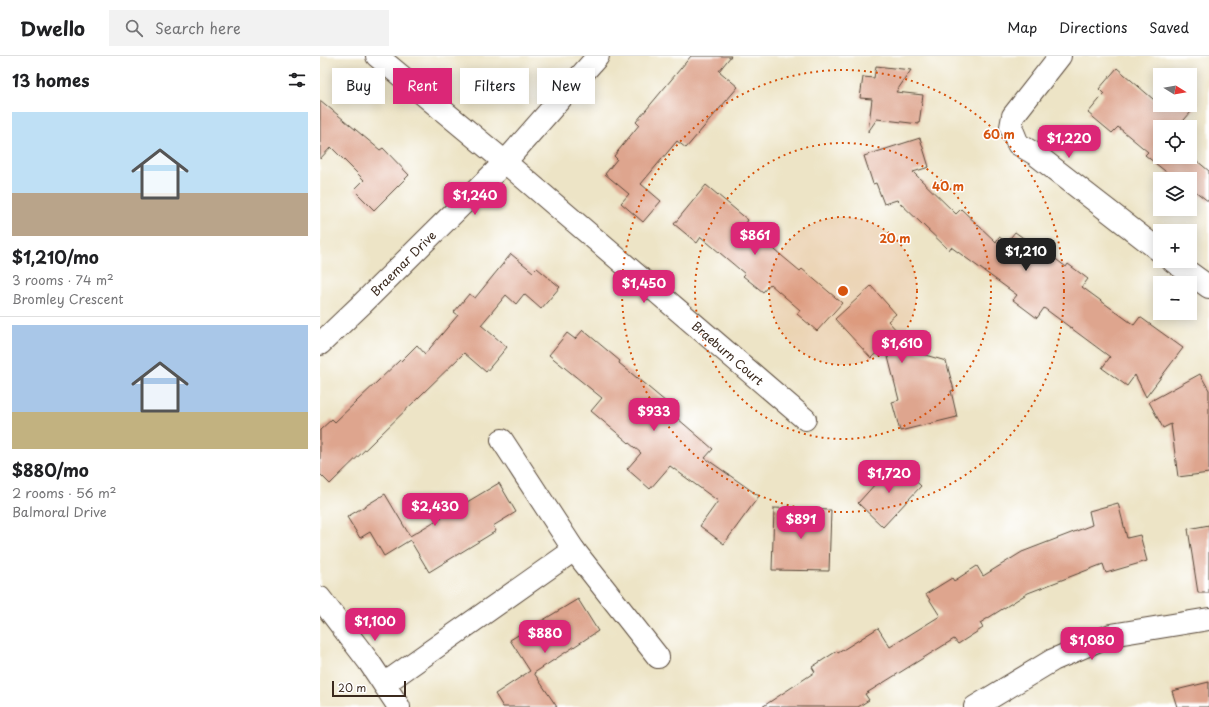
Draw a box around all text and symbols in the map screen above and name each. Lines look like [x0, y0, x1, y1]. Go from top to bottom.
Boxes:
search box [109, 10, 389, 46]
text: Dwello [20, 14, 85, 42]
text: Search here [155, 16, 241, 39]
icon: search [123, 17, 145, 39]
text: Map [1007, 17, 1037, 38]
text: Directions [1059, 17, 1127, 38]
text: Saved [1149, 17, 1189, 38]
text: 13 homes [12, 67, 89, 93]
chip: Buy [332, 68, 385, 104]
chip: Rent [393, 68, 452, 104]
chip: Filters [460, 68, 529, 104]
chip: New [537, 68, 595, 104]
north arrow [1153, 68, 1197, 112]
map controls [1153, 68, 1197, 320]
icon: filters [286, 69, 308, 91]
button: locate [1153, 120, 1197, 164]
text: 60 m [983, 125, 1015, 143]
pin: $1,220 [1036, 125, 1102, 159]
text: $1,220 [1047, 128, 1091, 147]
icon: home [124, 138, 196, 210]
button: layers [1153, 172, 1197, 216]
text: 40 m [932, 177, 964, 195]
pin: $1,240 [442, 182, 508, 216]
text: $1,240 [453, 185, 497, 204]
pin: $861 [731, 222, 779, 256]
button: + [1153, 224, 1197, 268]
text: $861 [740, 225, 770, 244]
street label: Braemar Drive [366, 226, 440, 300]
text: 20 m [879, 229, 911, 247]
pin: $1,210 [993, 238, 1059, 272]
text: $1,210 [1005, 241, 1047, 260]
text: $1,210/mo [12, 244, 99, 270]
text: 3 rooms · 74 m² [12, 270, 114, 289]
pin: $1,450 [611, 270, 677, 304]
text: $1,450 [622, 273, 666, 292]
button: − [1153, 276, 1197, 320]
centre of rings [836, 284, 850, 298]
text: Bromley Crescent [12, 289, 124, 308]
street label: Braeburn Court [688, 317, 768, 389]
pin: $1,610 [869, 330, 935, 364]
text: $1,610 [881, 333, 923, 352]
icon: home [124, 351, 196, 423]
pin: $933 [630, 398, 678, 432]
text: $933 [638, 401, 670, 420]
text: $880/mo [12, 457, 89, 483]
pin: $1,720 [856, 460, 922, 494]
text: $1,720 [867, 463, 911, 482]
text: 2 rooms · 56 m² [12, 483, 116, 502]
pin: $2,430 [402, 493, 468, 527]
text: $2,430 [411, 496, 459, 515]
text: Balmoral Drive [12, 502, 107, 521]
pin: $891 [777, 506, 825, 540]
text: $891 [786, 509, 816, 528]
pin: $1,100 [342, 608, 408, 642]
text: $1,100 [354, 611, 396, 630]
pin: $880 [521, 620, 569, 654]
text: $880 [528, 623, 562, 642]
pin: $1,080 [1059, 627, 1125, 661]
text: $1,080 [1070, 630, 1114, 649]
scale bar [332, 679, 406, 698]
text: 20 m [338, 679, 366, 696]

